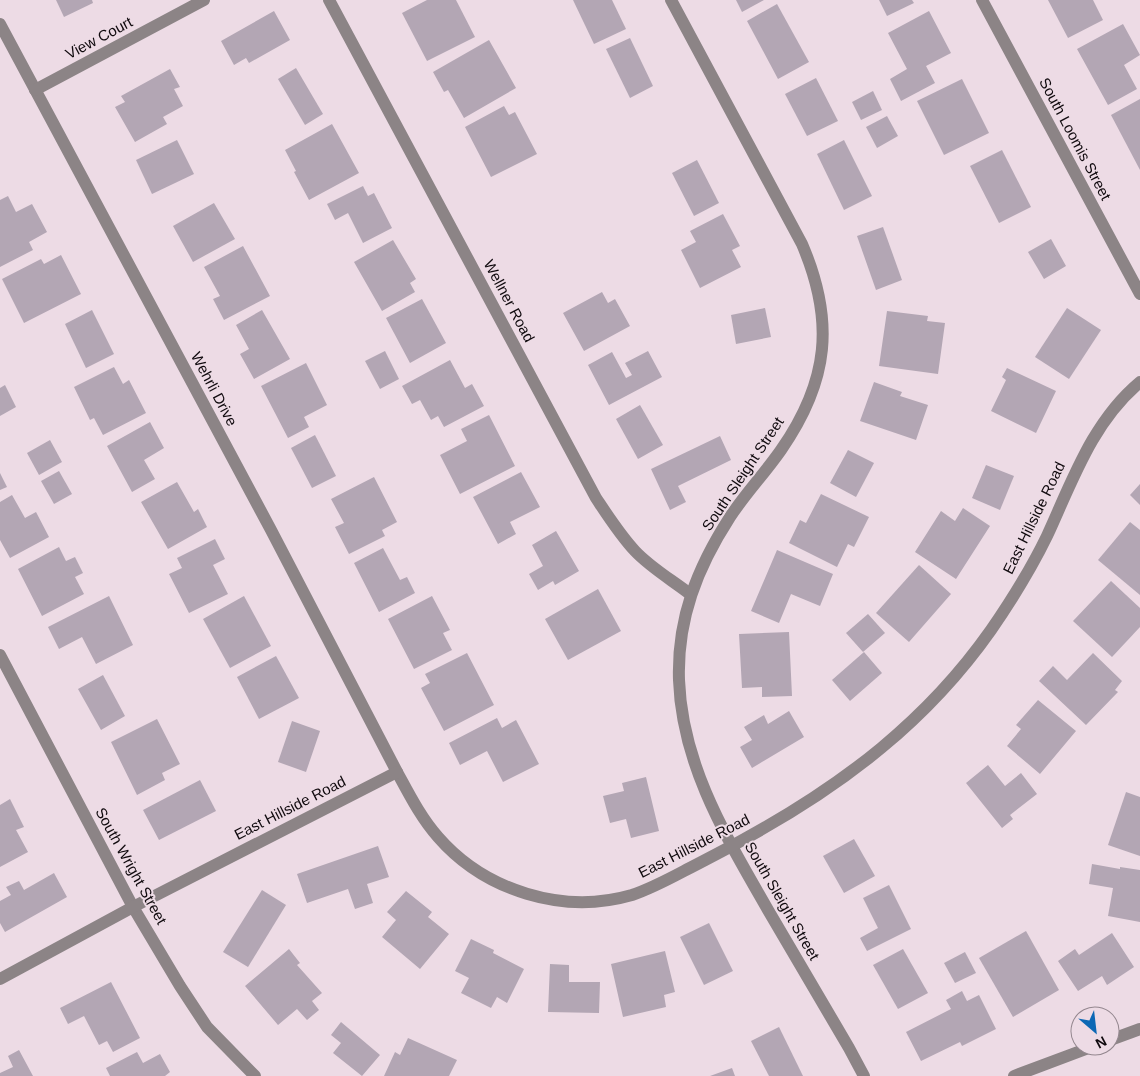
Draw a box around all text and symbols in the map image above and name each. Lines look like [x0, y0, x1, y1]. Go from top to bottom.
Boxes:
street label: View Court [63, 13, 136, 62]
street label: South Loomis Street [1036, 75, 1115, 203]
street label: Wellner Road [481, 257, 538, 345]
street label: Wehrli Drive [188, 349, 241, 429]
street label: South Sleight Street [698, 413, 787, 534]
street label: East Hillside Road [999, 459, 1068, 577]
street label: East Hillside Road [231, 772, 348, 843]
street label: South Wright Street [92, 805, 171, 928]
street label: East Hillside Road [635, 810, 752, 881]
street label: South Sleight Street [742, 839, 824, 963]
north arrow [1070, 1006, 1120, 1056]
text: N [1093, 1033, 1109, 1052]

